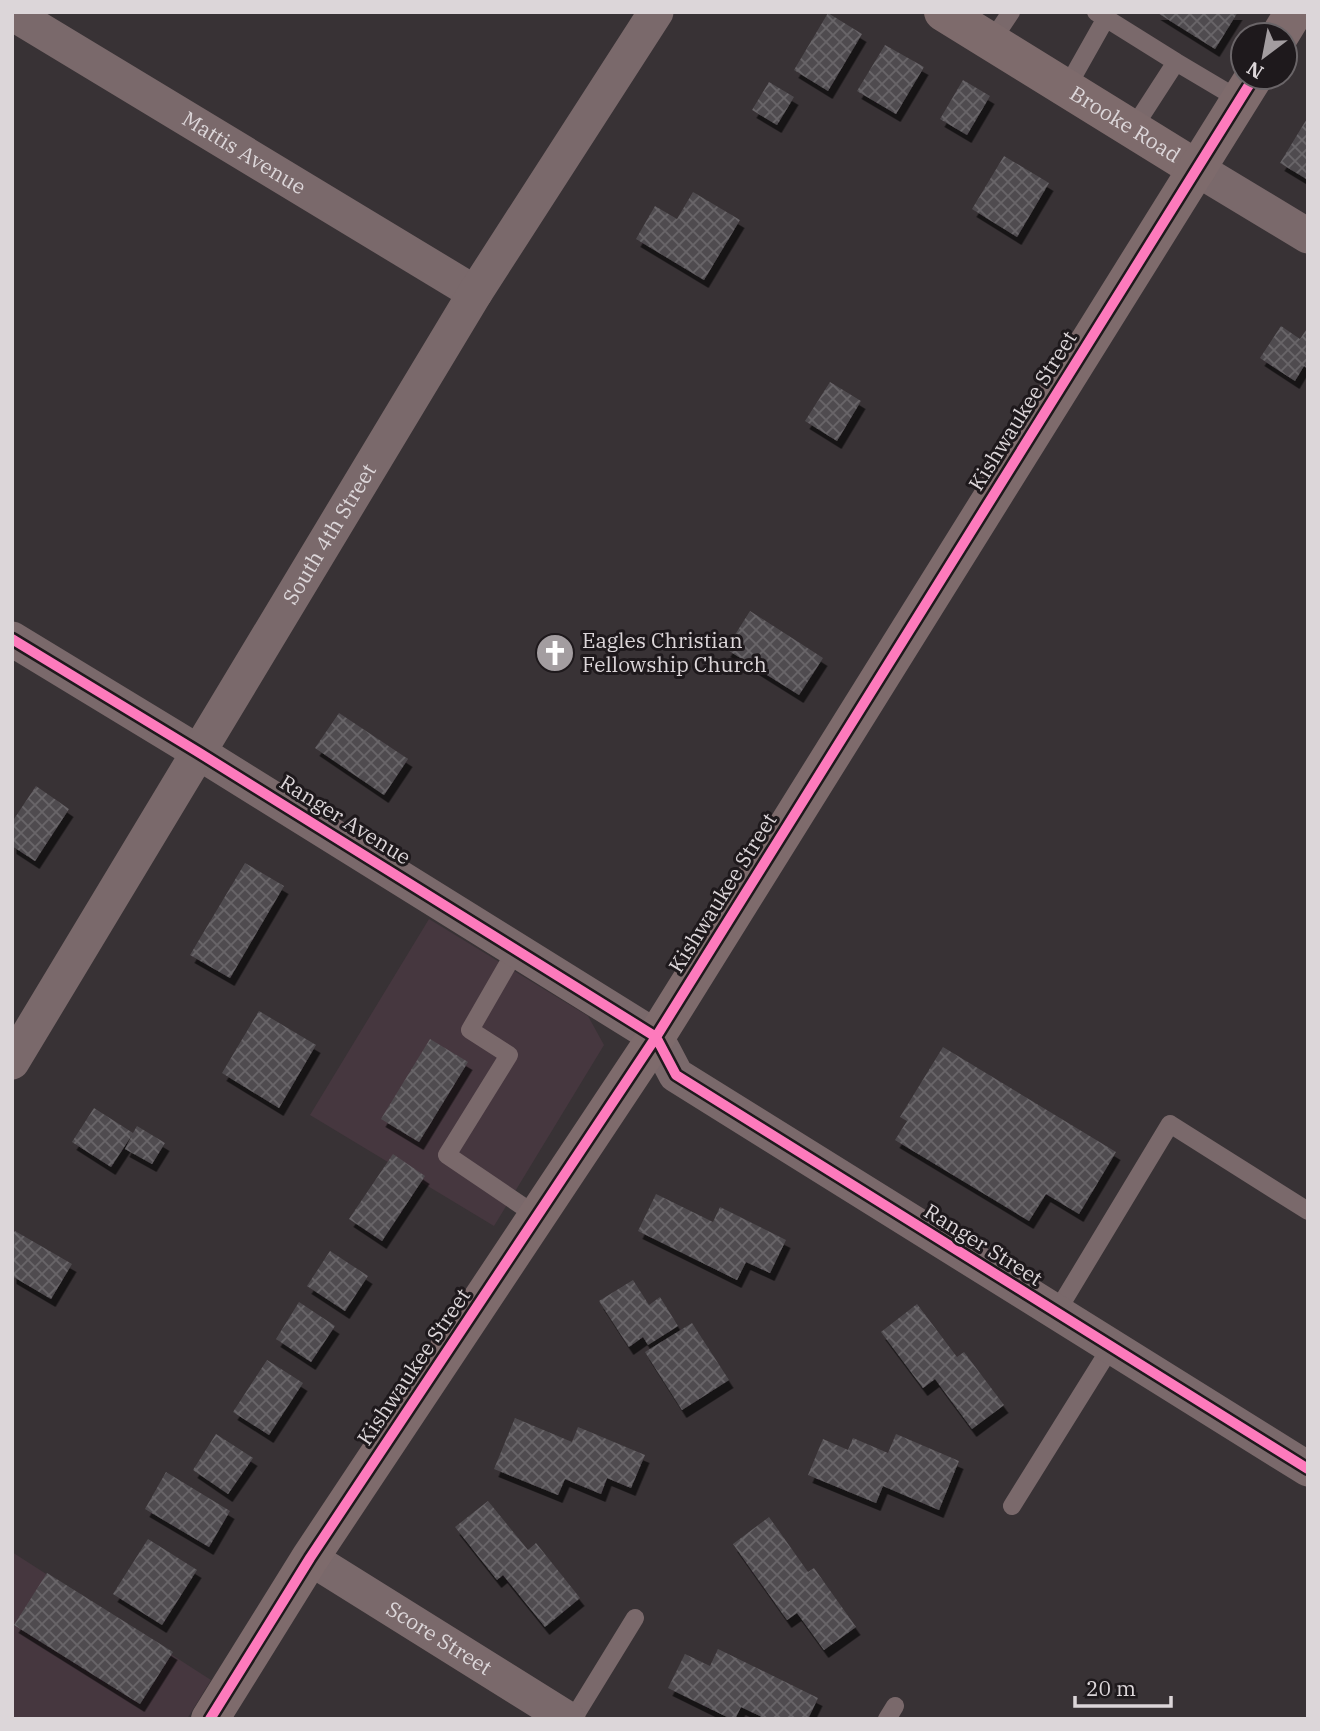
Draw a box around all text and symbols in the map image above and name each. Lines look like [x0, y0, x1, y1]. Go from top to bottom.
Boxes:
north arrow [1229, 21, 1299, 91]
text: N [1242, 56, 1268, 85]
street label: Brooke Road [1065, 79, 1186, 169]
street label: Mattis Avenue [177, 104, 311, 201]
street label: Kishwaukee Street [962, 325, 1083, 496]
street label: South 4th Street [276, 458, 382, 609]
place label: Eagles Christian Fellowship Church [582, 626, 767, 678]
church icon: Eagles Christian Fellowship Church [534, 632, 576, 674]
street label: Ranger Avenue [275, 768, 416, 871]
street label: Kishwaukee Street [662, 807, 783, 978]
street label: Ranger Street [919, 1197, 1048, 1292]
street label: Kishwaukee Street [350, 1283, 476, 1450]
street label: Score Street [381, 1594, 498, 1681]
scale bar [1075, 1664, 1171, 1708]
text: 20 m [1086, 1674, 1136, 1702]

